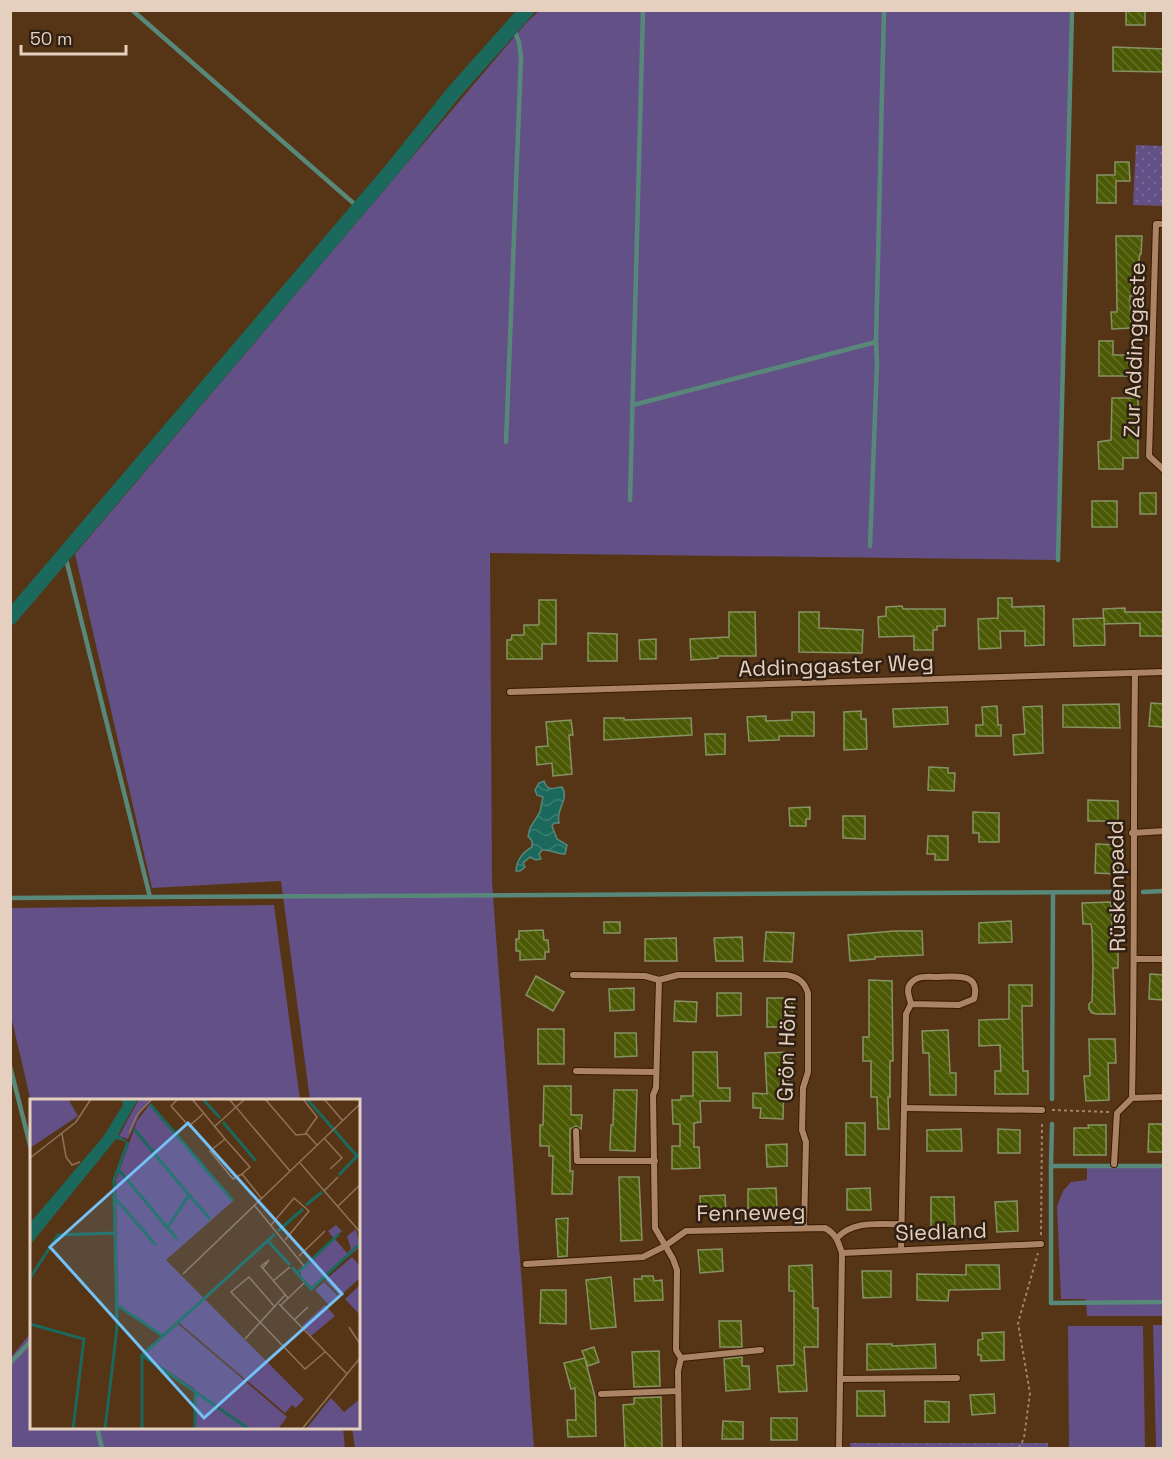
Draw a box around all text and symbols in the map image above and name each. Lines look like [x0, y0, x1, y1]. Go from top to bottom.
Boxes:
scale bar [21, 18, 126, 56]
text: 50 m [30, 27, 72, 50]
street label: Zur Addinggaste [1117, 262, 1151, 438]
street label: Addinggaster Weg [738, 648, 934, 682]
street label: Rüskenpadd [1101, 820, 1131, 952]
street label: Grön Hörn [770, 996, 802, 1102]
inset map [30, 1099, 360, 1429]
street label: Fenneweg [696, 1197, 806, 1227]
street label: Siedland [895, 1215, 987, 1247]

